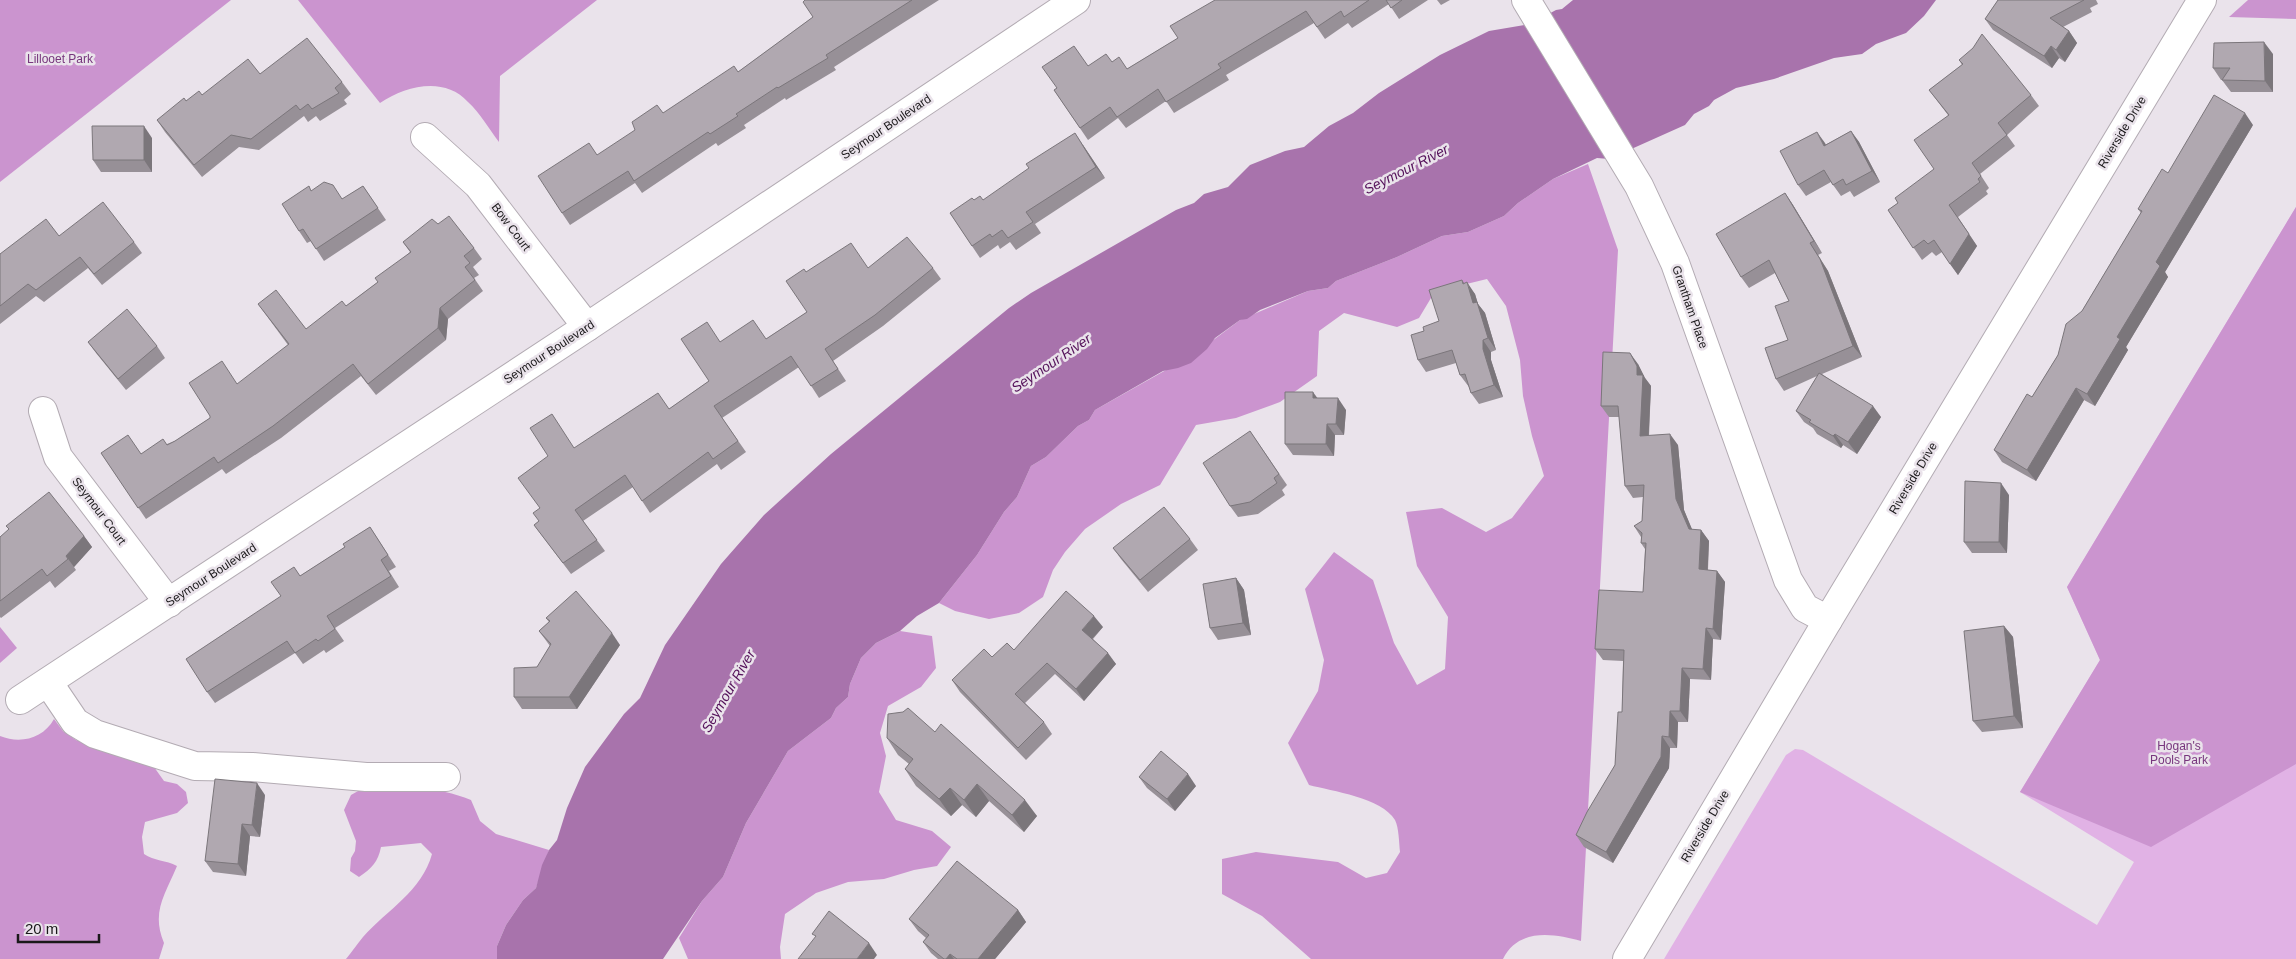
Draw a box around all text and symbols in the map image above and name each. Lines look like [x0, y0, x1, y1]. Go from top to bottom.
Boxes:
park label: Lillooet Park [27, 52, 94, 66]
street label: Seymour Boulevard [838, 92, 934, 162]
street label: Riverside Drive [2095, 93, 2149, 170]
water label: Seymour River [1361, 140, 1452, 197]
street label: Bow Court [489, 200, 534, 254]
street label: Grantham Place [1669, 264, 1711, 351]
street label: Seymour Boulevard [501, 317, 597, 387]
water label: Seymour River [1008, 330, 1095, 396]
street label: Riverside Drive [1886, 439, 1940, 516]
street label: Seymour Court [69, 475, 129, 548]
street label: Seymour Boulevard [163, 540, 259, 610]
water label: Seymour River [698, 646, 759, 735]
park label: Hogan's Pools Park [2150, 739, 2209, 767]
street label: Riverside Drive [1678, 787, 1732, 864]
scale bar [18, 912, 99, 944]
text: 20 m [25, 920, 58, 937]

